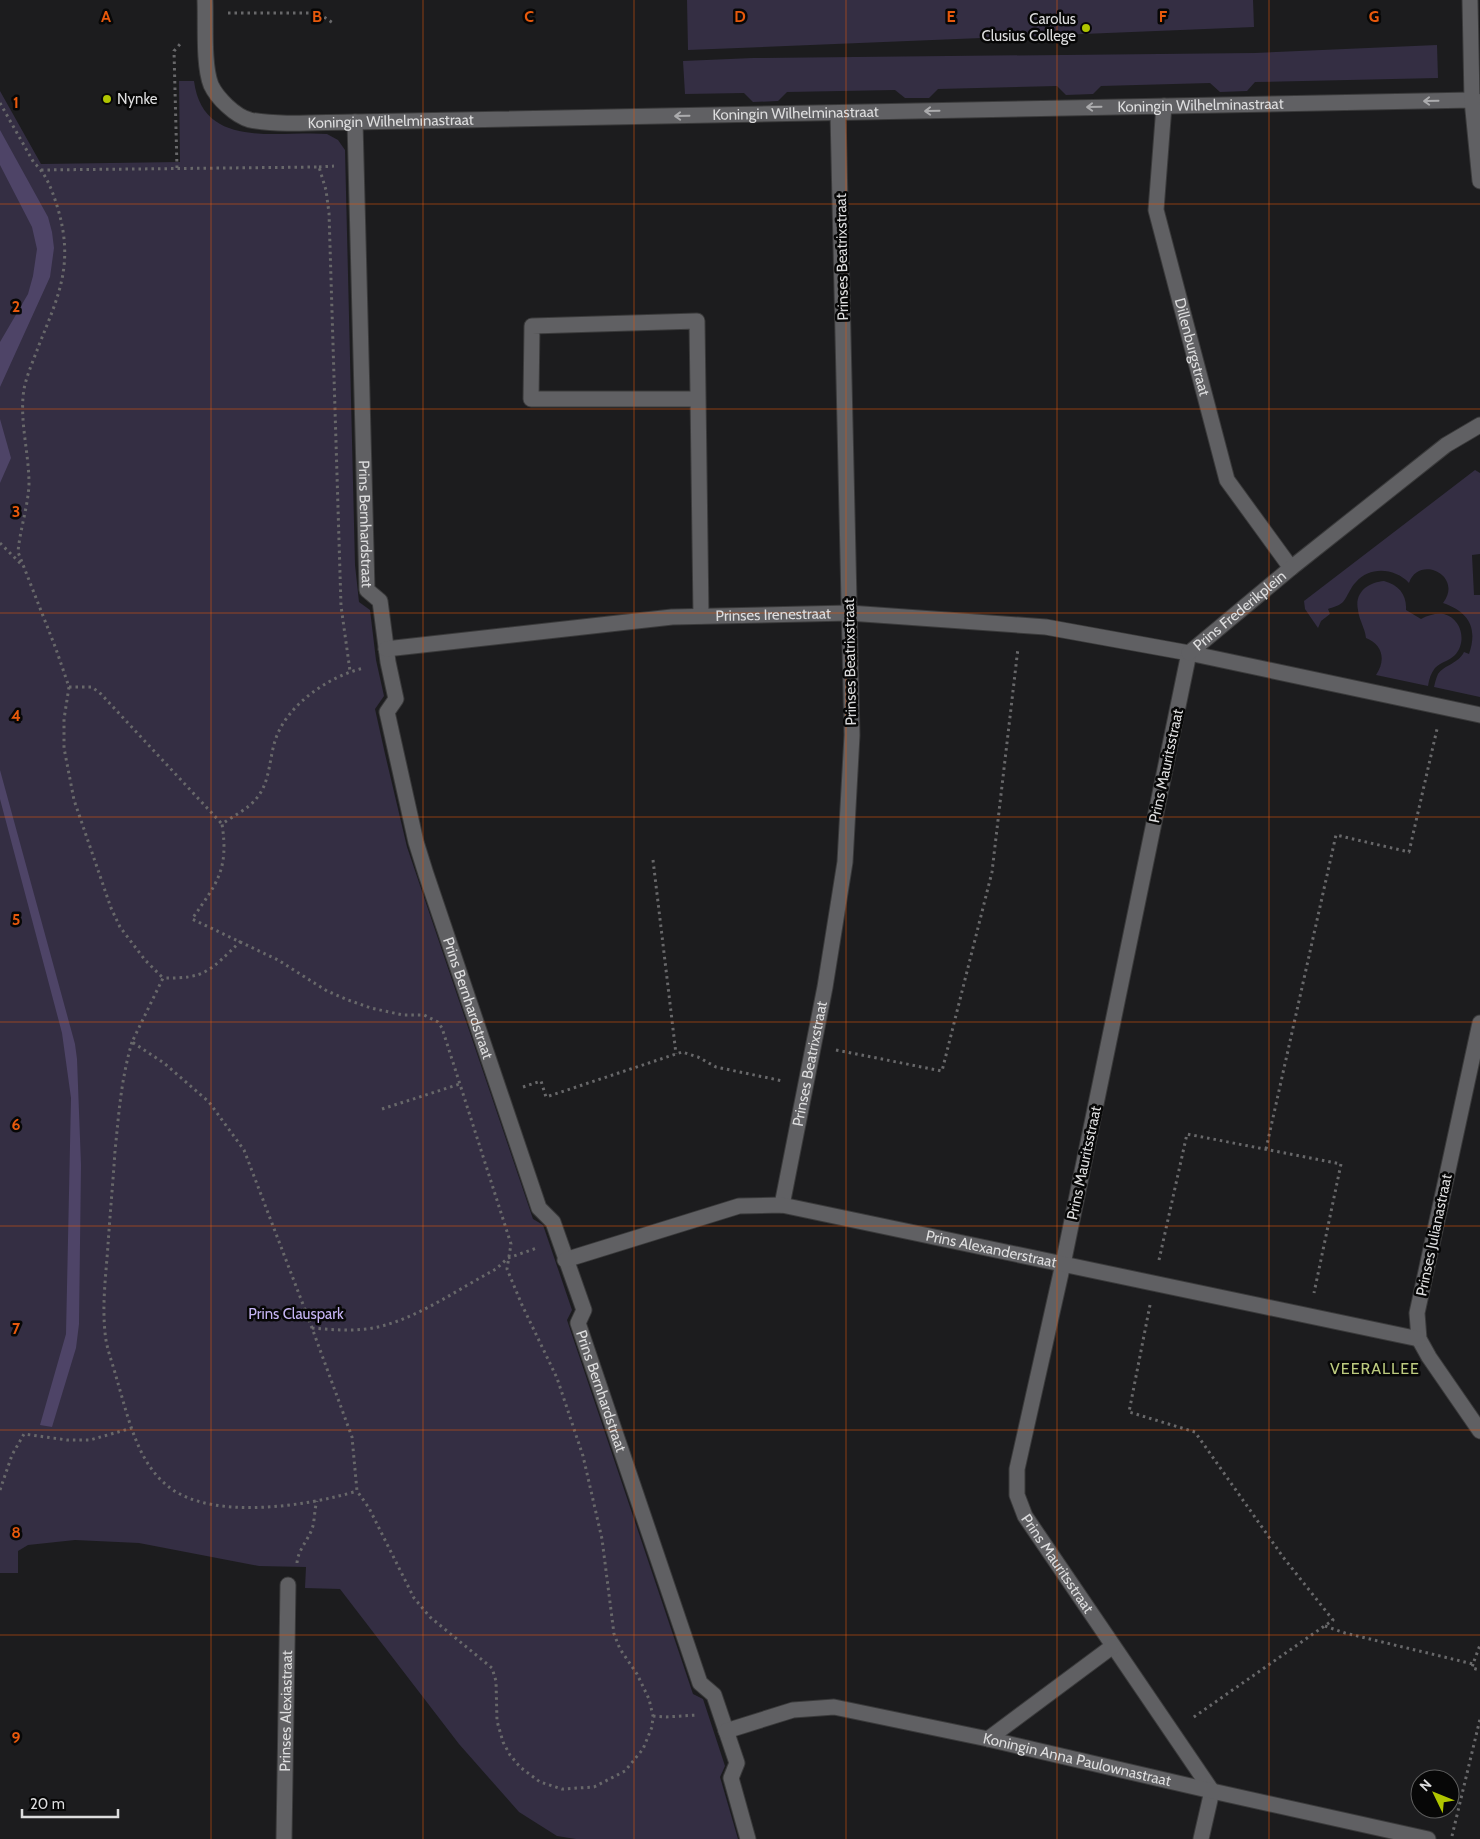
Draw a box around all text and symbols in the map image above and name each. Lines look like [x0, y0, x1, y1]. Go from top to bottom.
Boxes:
text: A [101, 7, 111, 26]
text: B [312, 7, 322, 26]
text: C [524, 7, 534, 26]
text: D [734, 7, 746, 26]
text: E [946, 7, 956, 26]
text: F [1159, 7, 1168, 26]
text: G [1369, 7, 1379, 26]
place label: Carolus Clusius College [981, 10, 1076, 45]
marker: Carolus Clusius College [1080, 22, 1092, 34]
place label: Nynke [117, 90, 158, 108]
text: 1 [13, 93, 19, 112]
marker: Nynke [101, 93, 113, 105]
street label: Koningin Wilhelminastraat [1117, 95, 1284, 116]
one-way arrow [1424, 96, 1440, 106]
street label: Koningin Wilhelminastraat [712, 103, 879, 124]
one-way arrow [1086, 103, 1102, 112]
one-way arrow [924, 106, 940, 116]
street label: Koningin Wilhelminastraat [307, 111, 474, 132]
one-way arrow [674, 111, 690, 121]
street label: Prinses Beatrixstraat [832, 193, 852, 321]
street label: Dillenburgstraat [1171, 296, 1214, 398]
text: 2 [12, 297, 20, 316]
street label: Prins Bernhardstraat [355, 460, 376, 588]
text: 3 [12, 502, 20, 521]
street label: Prins Frederikplein [1190, 567, 1290, 655]
street label: Prinses Beatrixstraat [840, 598, 860, 726]
street label: Prinses Irenestraat [715, 604, 831, 625]
text: 4 [11, 706, 21, 725]
street label: Prins Mauritsstraat [1145, 707, 1187, 825]
text: 5 [12, 910, 20, 929]
street label: Prins Bernhardstraat [439, 935, 497, 1061]
street label: Prinses Beatrixstraat [789, 999, 831, 1128]
street label: Prins Mauritsstraat [1063, 1104, 1105, 1222]
text: 6 [12, 1115, 21, 1134]
street label: Prinses Julianastraat [1412, 1172, 1456, 1298]
street label: Prins Alexanderstraat [924, 1226, 1058, 1272]
park label: Prins Clauspark [248, 1305, 344, 1323]
text: 7 [12, 1319, 21, 1338]
street label: Prins Bernhardstraat [572, 1328, 630, 1454]
district label: VEERALLEE [1330, 1359, 1420, 1378]
street label: Prins Mauritsstraat [1017, 1511, 1097, 1617]
text: 8 [11, 1523, 21, 1542]
street label: Prinses Alexiastraat [276, 1650, 296, 1772]
text: 9 [12, 1728, 21, 1747]
street label: Koningin Anna Paulownastraat [981, 1729, 1173, 1790]
north arrow [1410, 1769, 1460, 1819]
text: N [1416, 1775, 1435, 1795]
scale bar [22, 1786, 119, 1818]
text: 20 m [30, 1795, 65, 1813]

